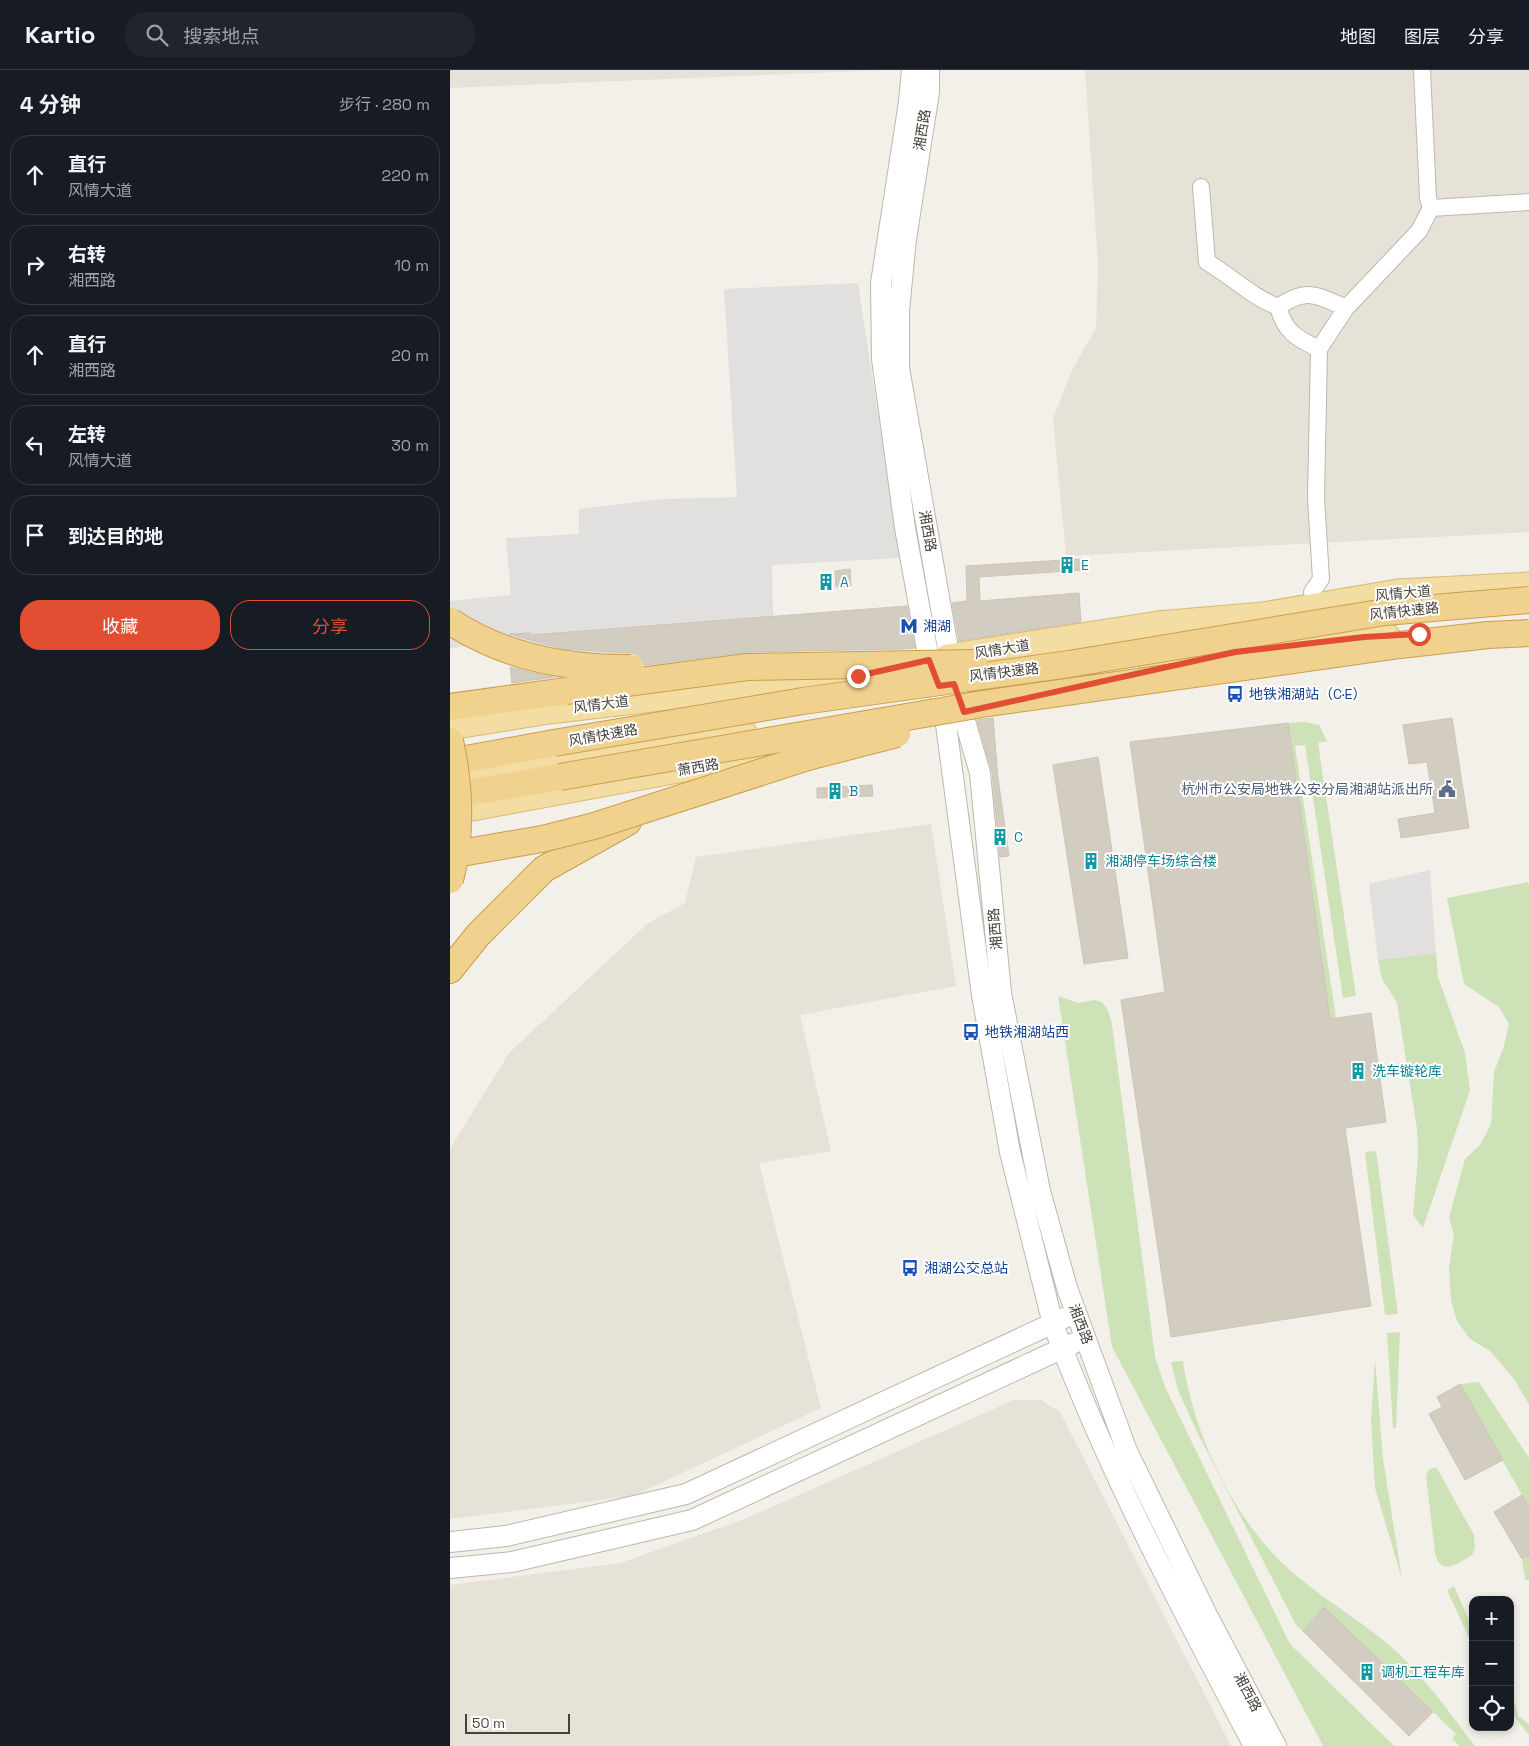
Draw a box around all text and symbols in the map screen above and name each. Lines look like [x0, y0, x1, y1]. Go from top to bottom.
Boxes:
search box [125, 12, 475, 57]
text: Kartio [25, 19, 95, 50]
icon: search [143, 21, 171, 49]
text: 搜索地点 [183, 24, 259, 49]
text: 地图 [1340, 25, 1376, 48]
text: 图层 [1404, 25, 1440, 48]
text: 分享 [1468, 25, 1504, 48]
text: 4 分钟 [20, 91, 81, 118]
text: 步行 · 280 m [339, 94, 430, 115]
street label: 湘西路 [910, 108, 934, 152]
text: 直行 [68, 152, 106, 177]
icon: ahead [21, 161, 49, 189]
text: 220 m [382, 165, 429, 186]
text: 风情大道 [68, 180, 132, 201]
text: 右转 [68, 242, 106, 267]
icon: right [21, 251, 49, 279]
text: 10 m [394, 255, 429, 276]
text: 湘西路 [68, 270, 116, 291]
text: 直行 [68, 332, 106, 357]
icon: ahead [21, 341, 49, 369]
text: 20 m [391, 345, 429, 366]
text: 湘西路 [68, 360, 116, 381]
text: 左转 [68, 422, 106, 447]
icon: left [21, 431, 49, 459]
text: 30 m [391, 435, 429, 456]
text: 风情大道 [68, 450, 132, 471]
street label: 湘西路 [915, 509, 941, 553]
icon: arrive [21, 521, 49, 549]
text: 到达目的地 [68, 524, 163, 549]
building icon: E [1057, 555, 1077, 575]
place label: E [1081, 556, 1089, 574]
building icon: A [816, 572, 836, 592]
place label: A [840, 573, 849, 591]
street label: 风情大道 [1374, 582, 1432, 604]
street label: 风情快速路 [1368, 598, 1440, 624]
button: 收藏 [20, 600, 220, 650]
button: 分享 [230, 600, 430, 650]
metro station icon: 湘湖 [899, 616, 919, 636]
place label: 湘湖 [923, 617, 951, 635]
route start [1408, 623, 1431, 646]
street label: 风情大道 [973, 636, 1031, 662]
street label: 风情快速路 [968, 659, 1040, 685]
route end [847, 665, 870, 688]
bus stop icon: 地铁湘湖站（C·E） [1225, 684, 1245, 704]
place label: 地铁湘湖站（C·E） [1249, 685, 1367, 703]
street label: 风情大道 [572, 692, 630, 716]
street label: 风情快速路 [567, 720, 639, 750]
street label: 萧西路 [676, 754, 720, 780]
public building icon: 杭州市公安局地铁公安分局湘湖站派出所 [1437, 779, 1457, 799]
place label: 杭州市公安局地铁公安分局湘湖站派出所 [1181, 780, 1433, 798]
building icon: B [825, 781, 845, 801]
place label: B [849, 782, 858, 800]
building icon: C [990, 827, 1010, 847]
place label: C [1014, 828, 1023, 846]
building icon: 湘湖停车场综合楼 [1081, 851, 1101, 871]
place label: 湘湖停车场综合楼 [1105, 852, 1217, 870]
street label: 湘西路 [984, 907, 1006, 951]
bus stop icon: 地铁湘湖站西 [961, 1022, 981, 1042]
place label: 地铁湘湖站西 [985, 1023, 1069, 1041]
building icon: 洗车镟轮库 [1348, 1061, 1368, 1081]
place label: 洗车镟轮库 [1372, 1062, 1442, 1080]
bus stop icon: 湘湖公交总站 [900, 1258, 920, 1278]
place label: 湘湖公交总站 [924, 1259, 1008, 1277]
street label: 湘西路 [1065, 1301, 1097, 1347]
map controls [1469, 1596, 1514, 1731]
button: + [1469, 1596, 1514, 1641]
button: − [1469, 1641, 1514, 1686]
building icon: 调机工程车库 [1357, 1662, 1377, 1682]
place label: 调机工程车库 [1381, 1663, 1465, 1681]
street label: 湘西路 [1230, 1669, 1266, 1715]
button: locate [1469, 1686, 1514, 1731]
scale bar [465, 1711, 570, 1734]
text: 50 m [472, 1714, 505, 1732]

